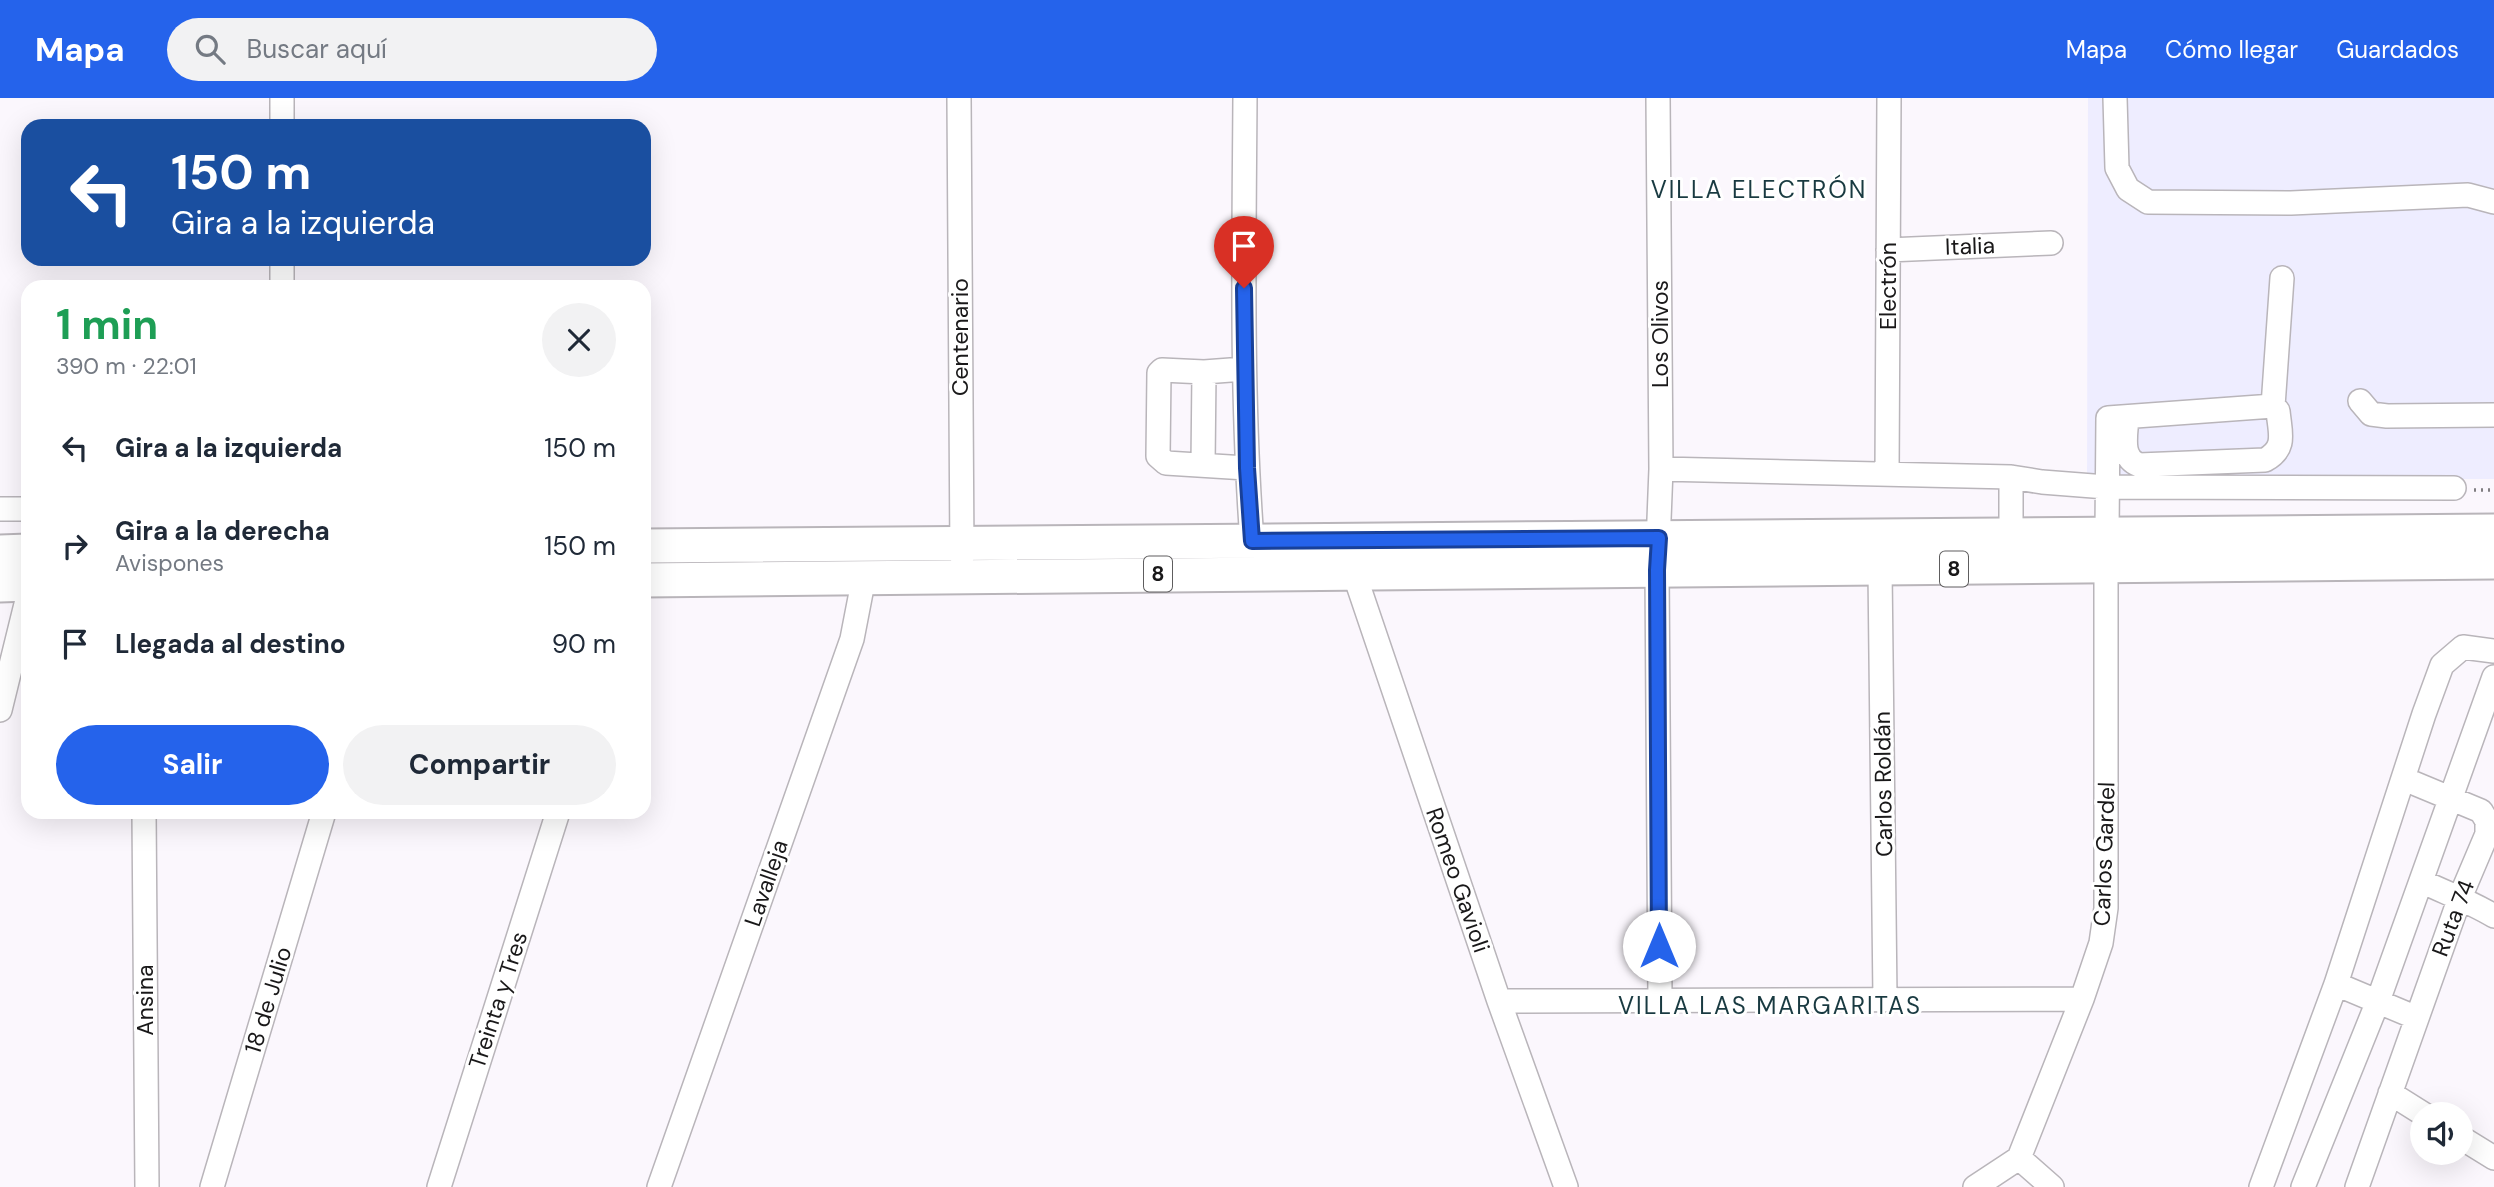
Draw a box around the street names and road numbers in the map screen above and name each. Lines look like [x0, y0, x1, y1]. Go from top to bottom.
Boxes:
street label: Italia [1944, 230, 1996, 262]
street label: Electrón [1873, 242, 1903, 330]
street label: Centenario [945, 278, 975, 396]
street label: Los Olivos [1645, 280, 1675, 388]
road number: 8 [1940, 552, 1968, 587]
road number: 8 [1144, 556, 1172, 592]
street label: Carlos Roldán [1867, 711, 1899, 857]
street label: Carlos Gardel [2086, 781, 2122, 927]
street label: Romeo Gavioli [1419, 804, 1497, 956]
street label: Lavalleja [737, 836, 795, 930]
street label: Ruta 74 [2425, 876, 2481, 960]
street label: Treinta y Tres [462, 928, 534, 1072]
street label: 18 de Julio [238, 943, 298, 1057]
street label: Ansina [130, 964, 160, 1036]

